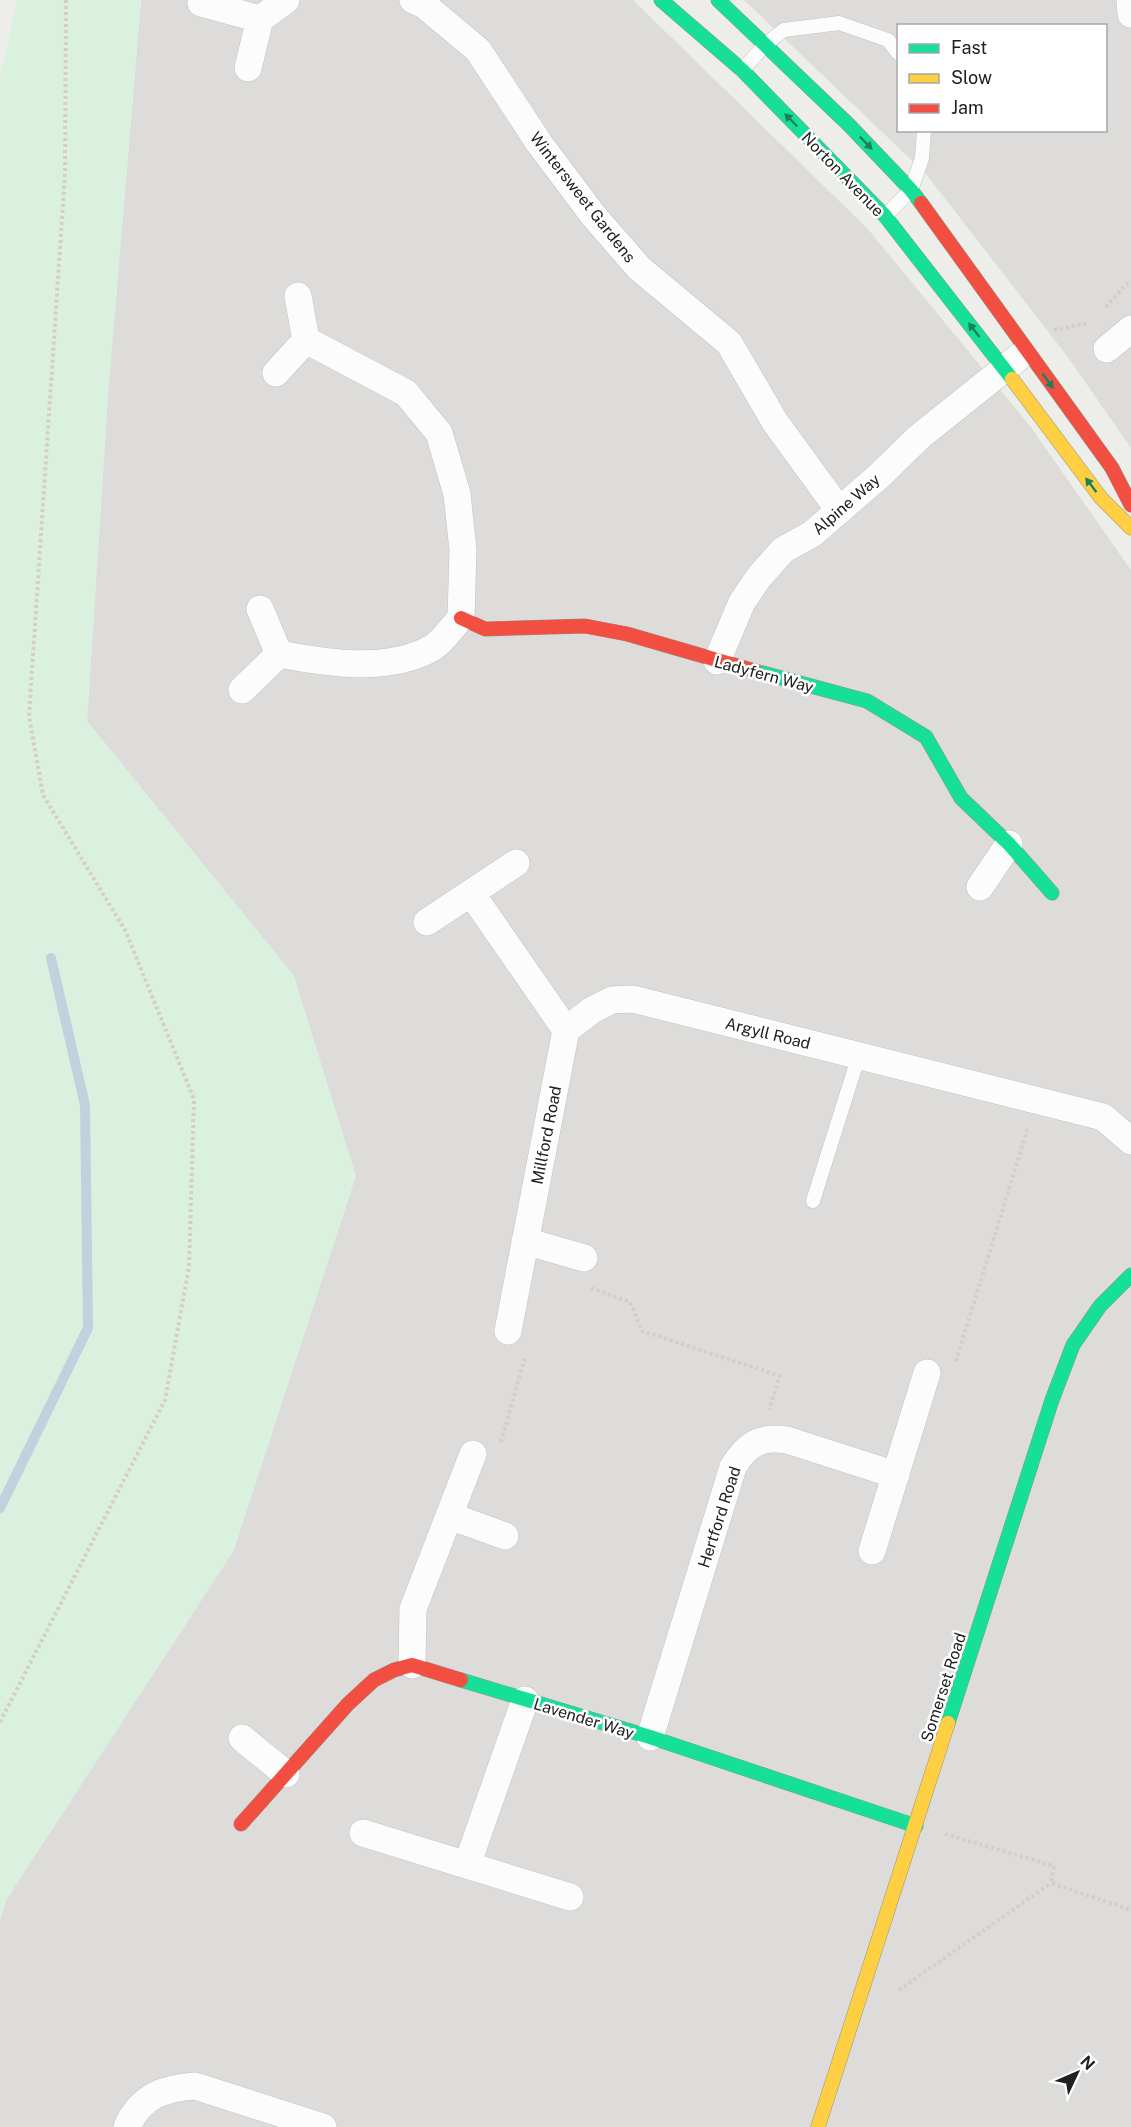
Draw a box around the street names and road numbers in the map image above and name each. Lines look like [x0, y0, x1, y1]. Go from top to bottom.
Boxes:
street label: Wintersweet Gardens [526, 128, 639, 266]
street label: Norton Avenue [798, 128, 888, 221]
street label: Alpine Way [809, 470, 884, 539]
street label: Ladyfern Way [712, 652, 816, 697]
street label: Argyll Road [723, 1014, 812, 1053]
street label: Millford Road [528, 1084, 565, 1186]
street label: Hertford Road [694, 1464, 745, 1570]
street label: Somerset Road [917, 1630, 970, 1744]
street label: Lavender Way [531, 1694, 637, 1743]

